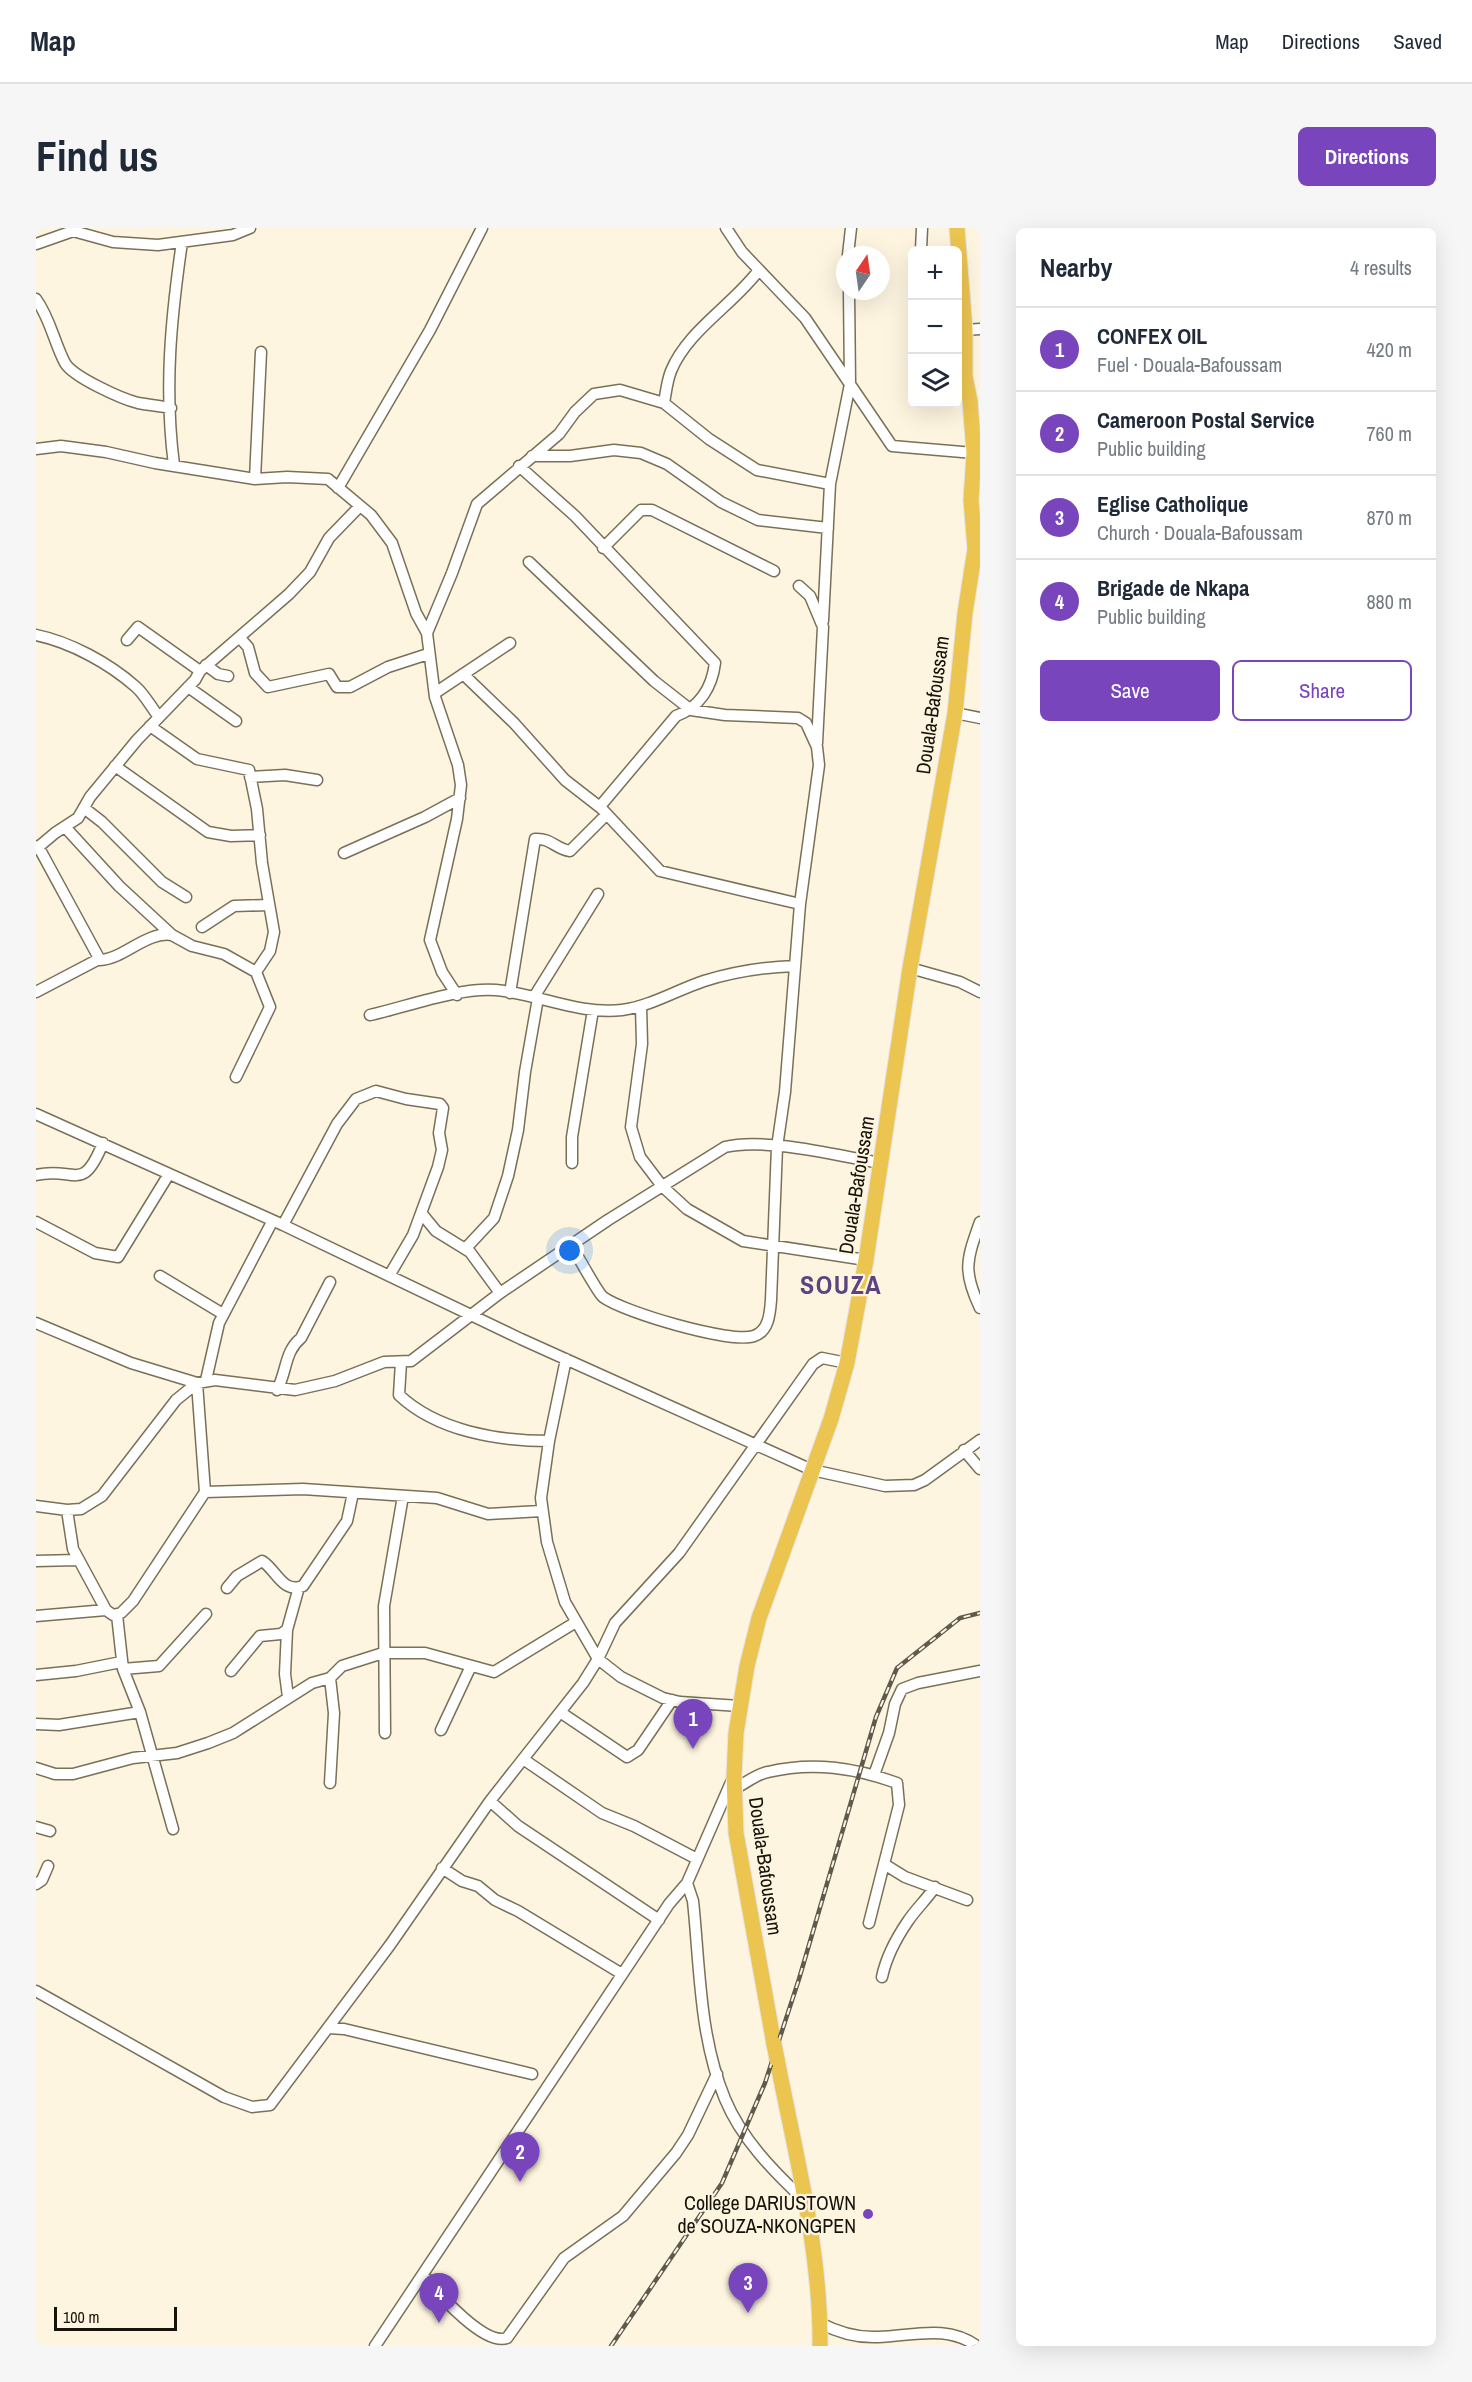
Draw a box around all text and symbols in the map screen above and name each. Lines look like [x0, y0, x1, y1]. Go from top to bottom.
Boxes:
text: Map [30, 22, 76, 60]
text: Map [1215, 27, 1249, 56]
text: Directions [1282, 27, 1360, 56]
text: Saved [1393, 27, 1442, 56]
button: Directions [1298, 127, 1436, 186]
text: Find us [36, 128, 158, 184]
north arrow [836, 246, 890, 300]
map controls [908, 246, 962, 408]
button: + [908, 246, 962, 300]
text: Nearby [1040, 250, 1112, 285]
text: 4 results [1350, 254, 1412, 281]
button: − [908, 300, 962, 354]
text: CONFEX OIL [1097, 321, 1207, 351]
text: 1 [1055, 336, 1064, 363]
text: 420 m [1366, 336, 1412, 363]
text: Fuel · Douala-Bafoussam [1097, 351, 1282, 378]
button: layers [908, 354, 962, 408]
text: Cameroon Postal Service [1097, 405, 1315, 435]
text: 2 [1055, 420, 1064, 447]
text: 760 m [1366, 420, 1412, 447]
text: Public building [1097, 435, 1206, 462]
text: Eglise Catholique [1097, 489, 1248, 519]
text: 3 [1055, 504, 1064, 531]
text: 870 m [1366, 504, 1412, 531]
text: Church · Douala-Bafoussam [1097, 519, 1303, 546]
text: Brigade de Nkapa [1097, 573, 1249, 603]
text: 4 [1055, 588, 1064, 615]
text: 880 m [1366, 588, 1412, 615]
text: Public building [1097, 603, 1206, 630]
street label: Douala-Bafoussam [909, 634, 955, 776]
button: Save [1040, 660, 1220, 721]
button: Share [1232, 660, 1412, 721]
street label: Douala-Bafoussam [832, 1114, 880, 1256]
your location [555, 1236, 584, 1265]
district label: SOUZA [800, 1267, 882, 1302]
pin: 1 [674, 1700, 712, 1749]
street label: Douala-Bafoussam [743, 1795, 789, 1937]
pin: 2 [500, 2132, 540, 2182]
place label: College DARIUSTOWN de SOUZA-NKONGPEN [677, 2189, 856, 2239]
marker: College DARIUSTOWN de SOUZA-NKONGPEN [861, 2207, 875, 2221]
pin: 3 [728, 2264, 768, 2313]
pin: 4 [420, 2274, 458, 2323]
scale bar [54, 2304, 177, 2332]
text: 100 m [63, 2306, 99, 2328]

